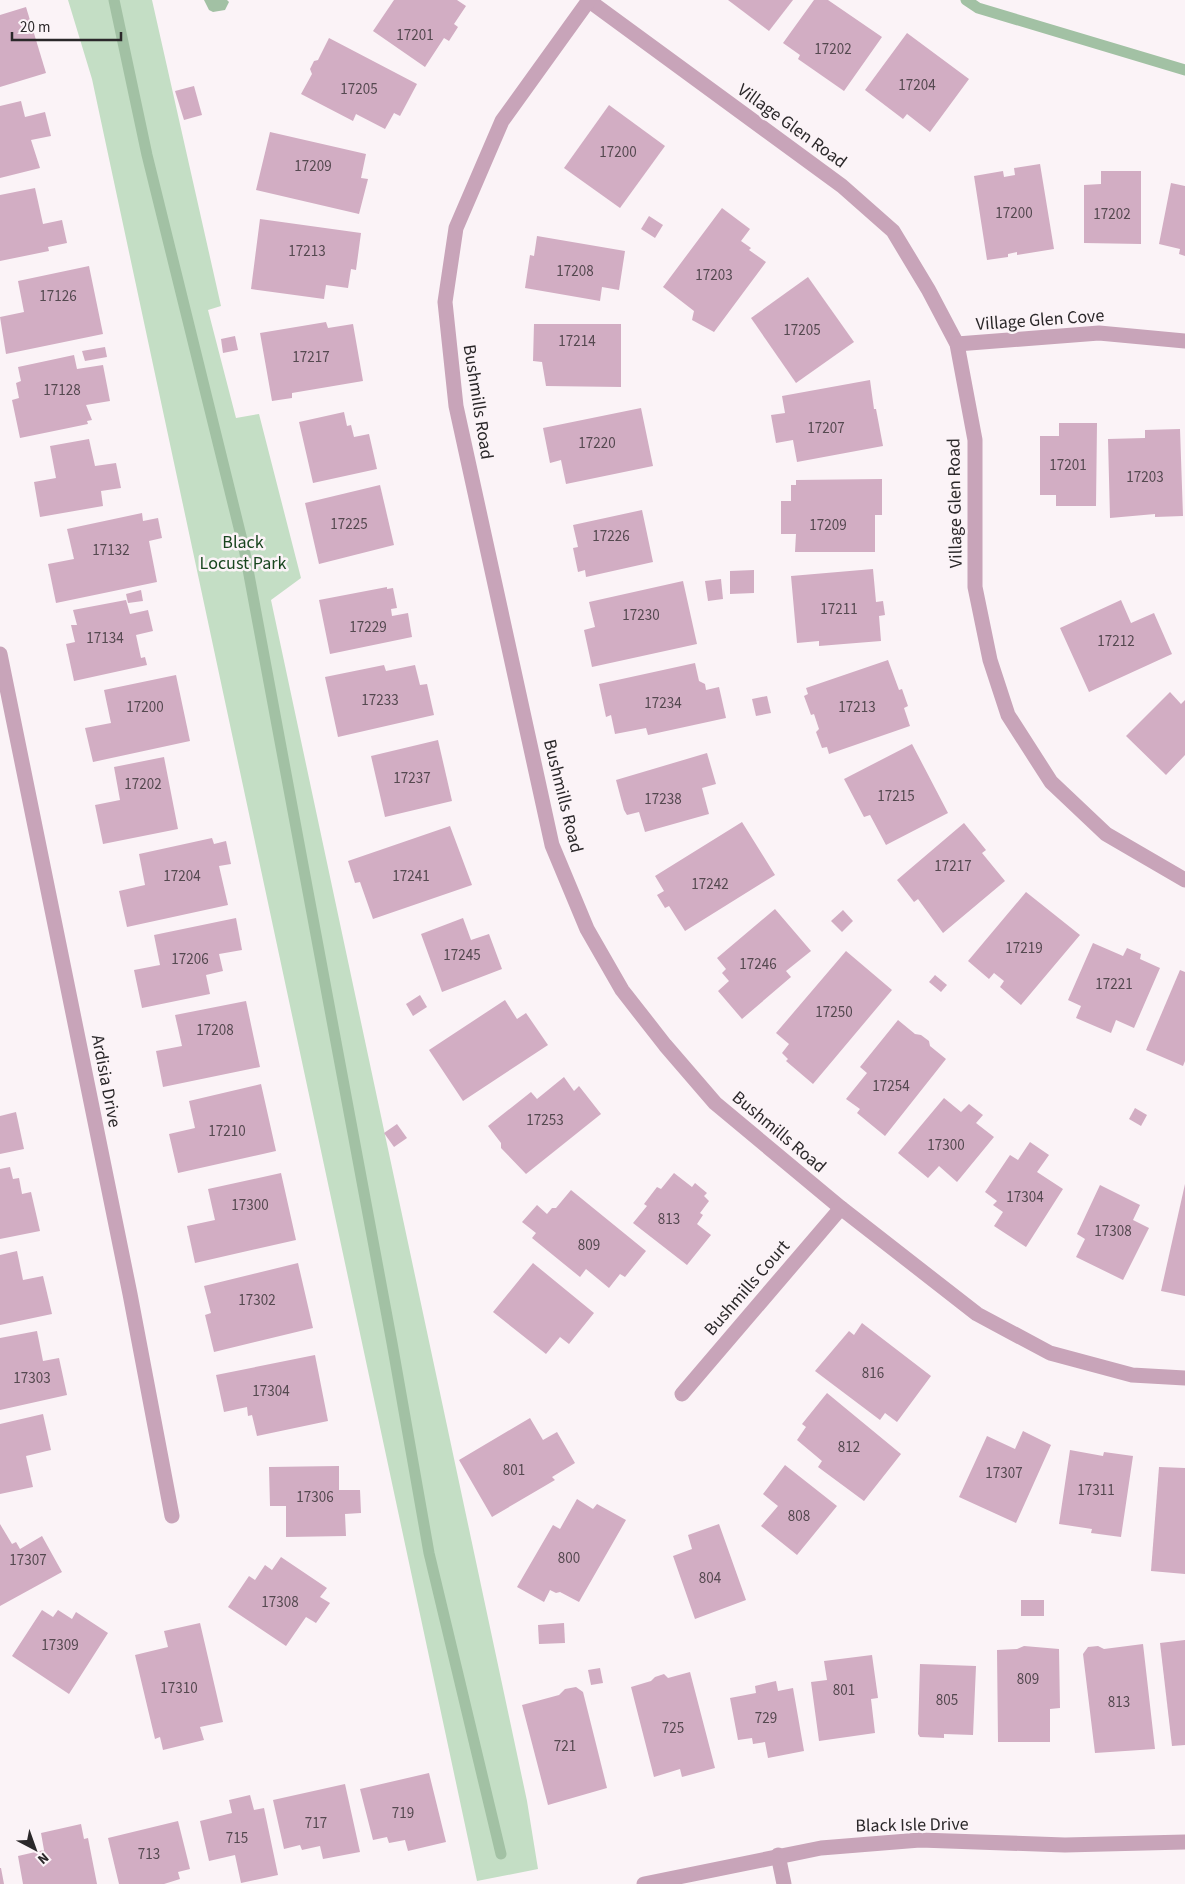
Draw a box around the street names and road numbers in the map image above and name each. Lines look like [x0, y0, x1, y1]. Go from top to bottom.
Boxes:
street label: Village Glen Road [732, 78, 852, 174]
street label: Village Glen Cove [975, 303, 1105, 337]
street label: Bushmills Road [457, 343, 499, 461]
street label: Village Glen Road [941, 438, 969, 568]
street label: Bushmills Road [537, 737, 589, 855]
street label: Ardisia Drive [85, 1033, 127, 1130]
street label: Bushmills Road [727, 1085, 831, 1179]
street label: Bushmills Court [698, 1235, 796, 1341]
street label: Black Isle Drive [855, 1812, 969, 1838]

